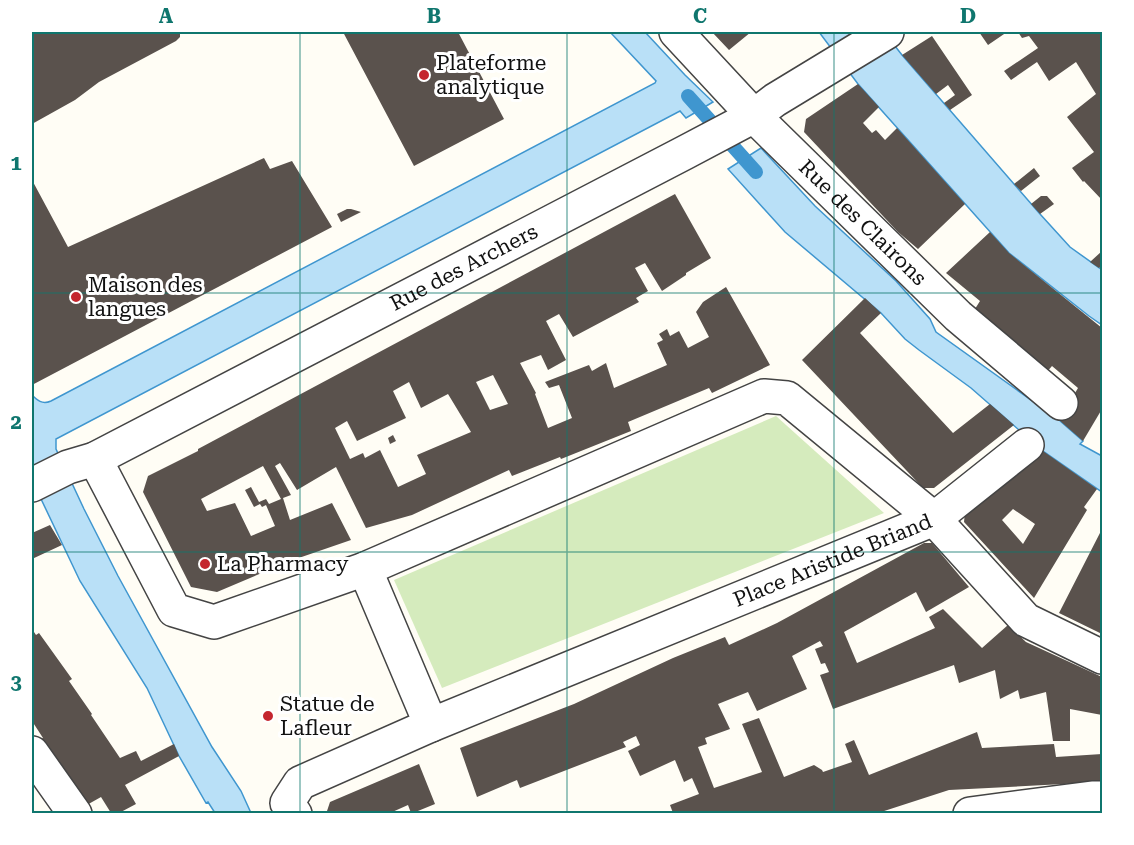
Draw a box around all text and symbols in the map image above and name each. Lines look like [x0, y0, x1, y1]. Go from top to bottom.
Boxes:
text: A [159, 4, 174, 28]
text: B [427, 4, 441, 28]
text: C [693, 4, 707, 28]
text: D [960, 4, 976, 28]
place label: Plateforme analytique [436, 51, 546, 99]
marker: Plateforme analytique [417, 68, 431, 82]
text: 1 [10, 151, 22, 175]
street label: Rue des Clairons [794, 155, 932, 290]
street label: Rue des Archers [386, 219, 542, 316]
place label: Maison des langues [88, 273, 203, 321]
marker: Maison des langues [69, 290, 83, 304]
text: 2 [10, 410, 22, 434]
street label: Place Aristide Briand [730, 509, 936, 612]
place label: La Pharmacy [217, 552, 349, 576]
marker: La Pharmacy [198, 557, 212, 571]
text: 3 [10, 670, 22, 694]
place label: Statue de Lafleur [280, 692, 375, 740]
marker: Statue de Lafleur [261, 709, 275, 723]

